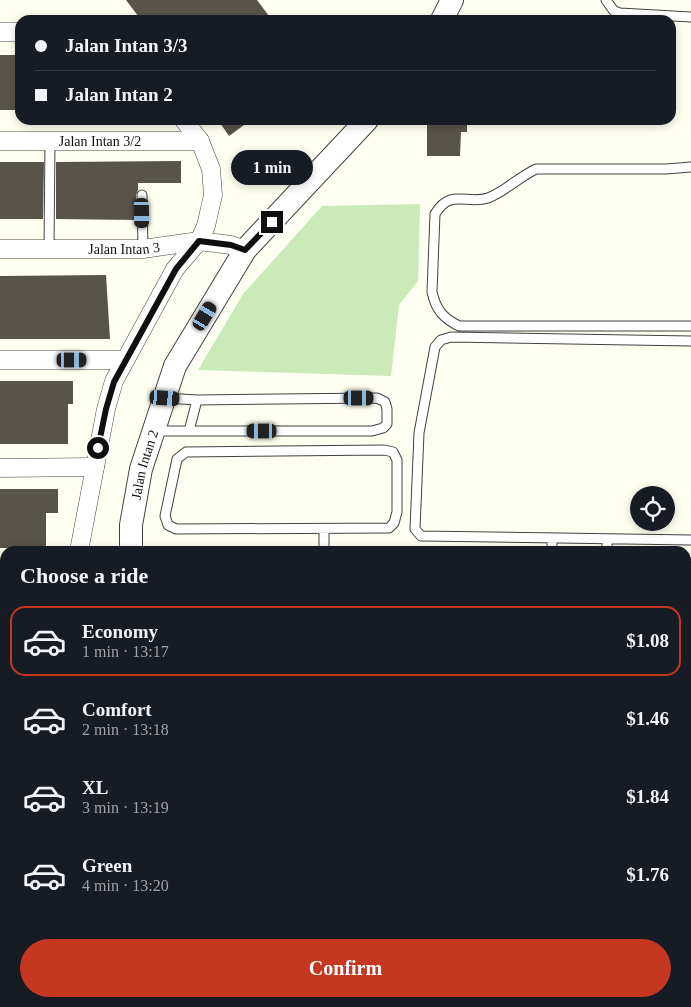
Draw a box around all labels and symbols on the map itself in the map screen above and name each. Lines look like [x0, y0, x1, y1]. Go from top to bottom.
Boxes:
street label: Jalan Intan 3/2 [59, 134, 141, 149]
callout: 1 min [231, 150, 313, 184]
car [134, 198, 149, 228]
route end [261, 211, 283, 233]
street label: Jalan Intan 3 [88, 240, 161, 257]
car [190, 299, 219, 333]
car [57, 353, 87, 368]
car [149, 389, 180, 407]
car [344, 391, 374, 406]
car [247, 424, 277, 439]
street label: Jalan Intan 2 [129, 428, 161, 501]
route start [87, 437, 109, 459]

